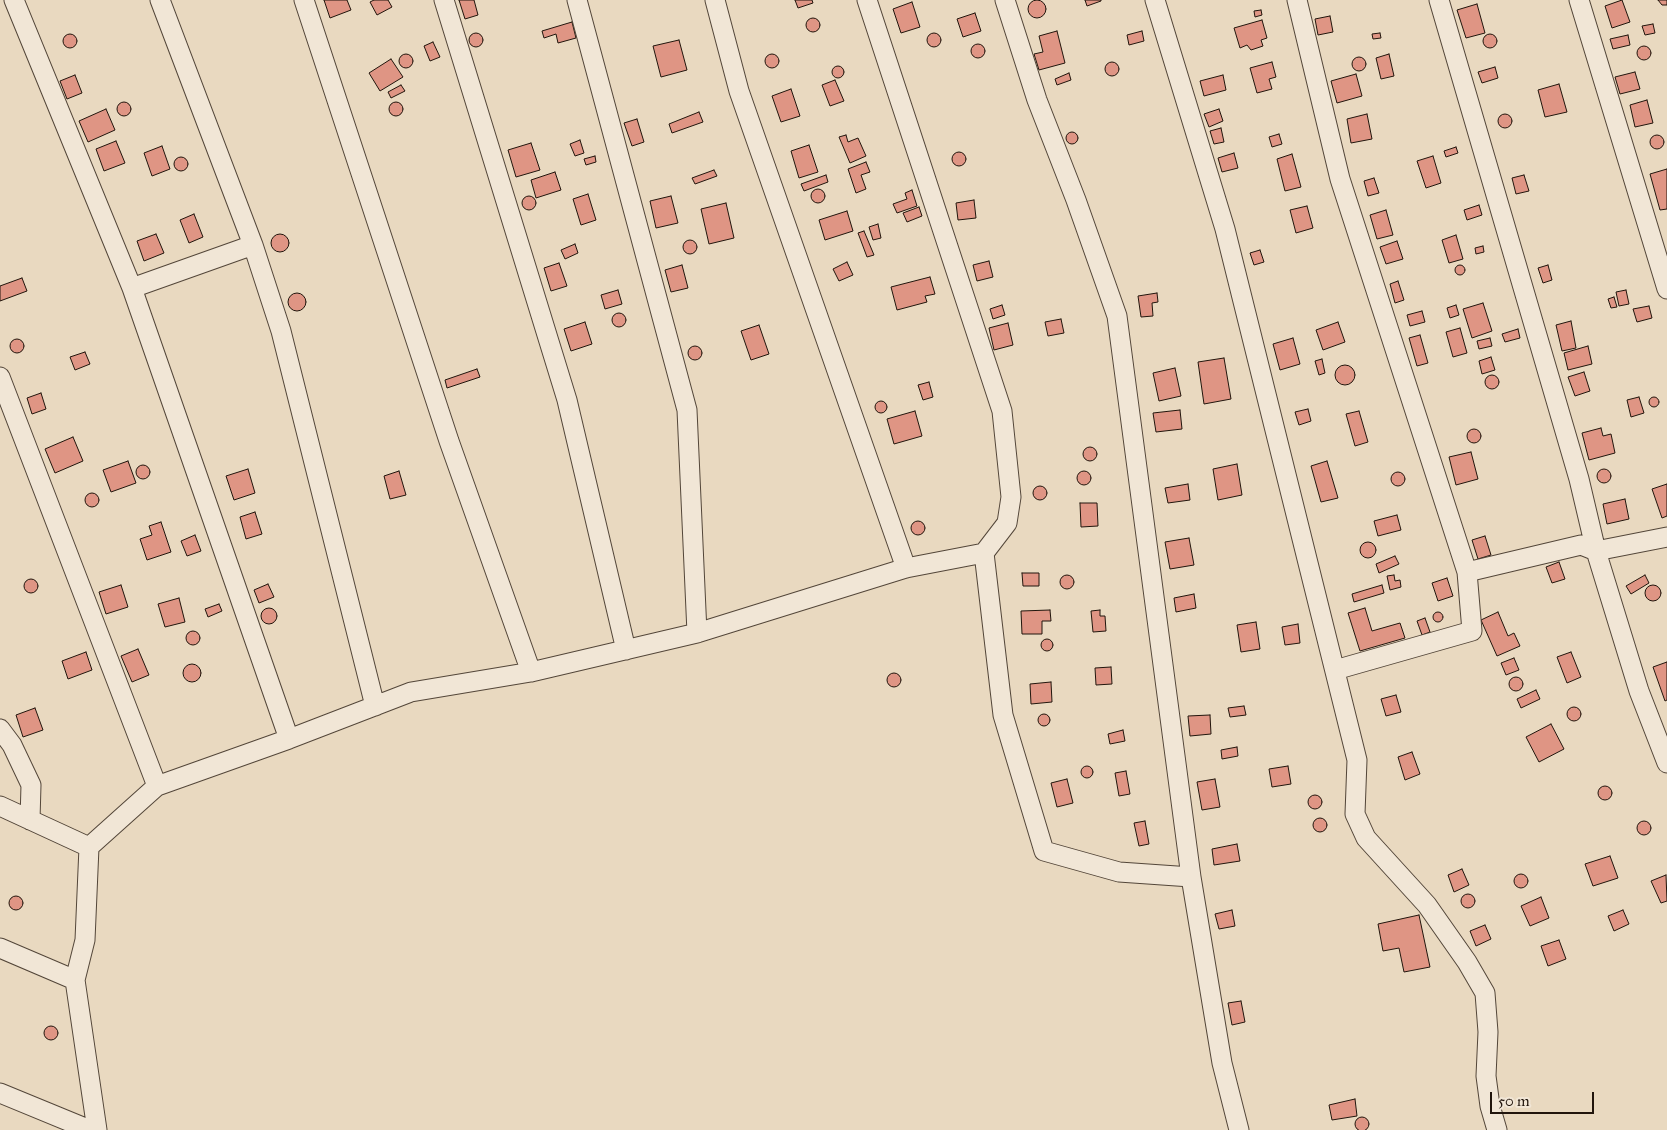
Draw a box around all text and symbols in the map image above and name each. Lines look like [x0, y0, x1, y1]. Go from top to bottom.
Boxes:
scale bar [1492, 1082, 1596, 1114]
text: 50 m [1498, 1092, 1530, 1110]

